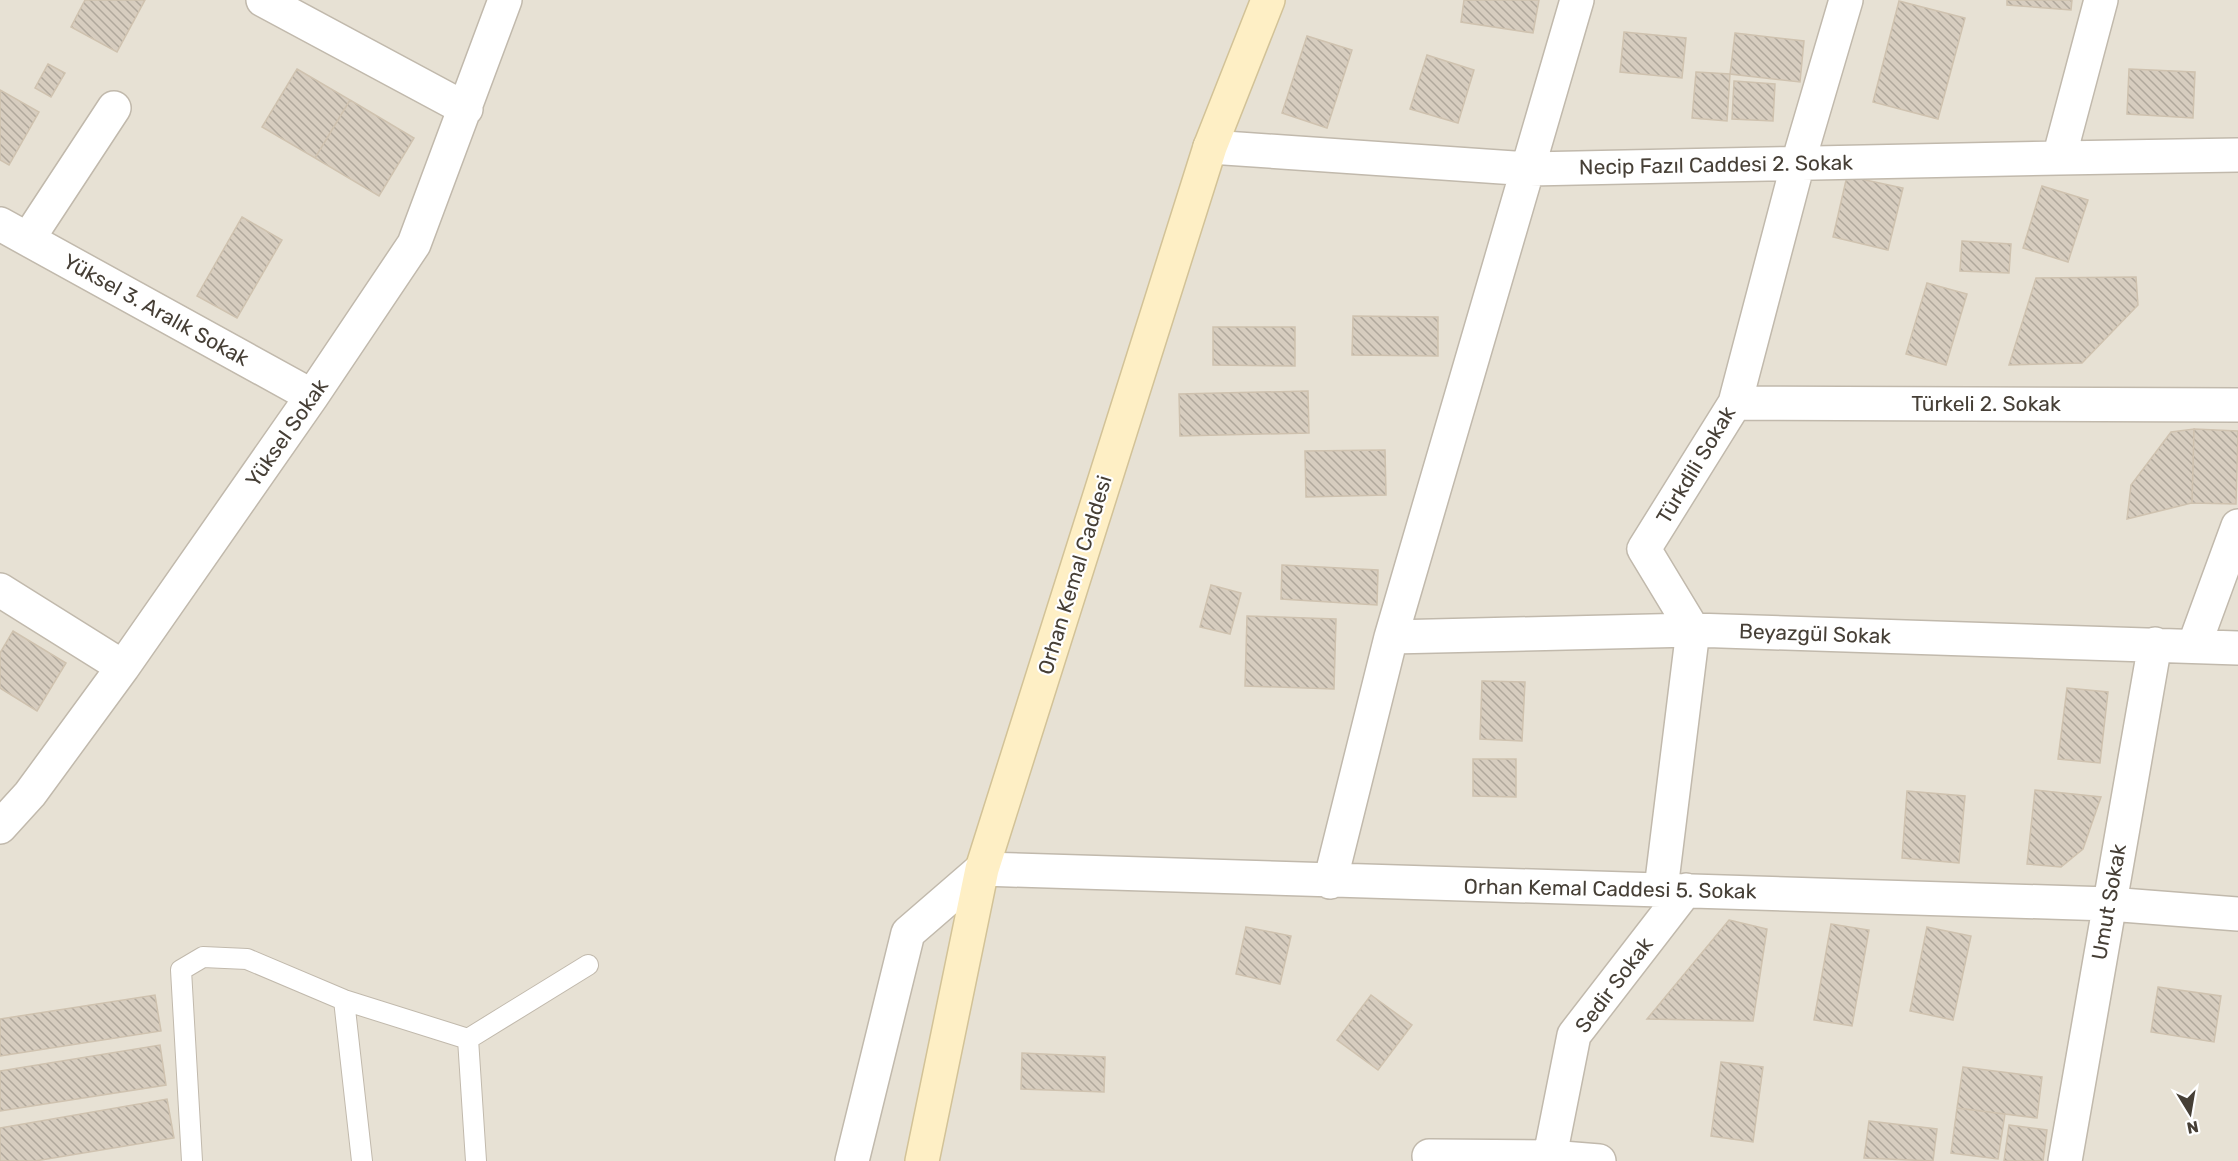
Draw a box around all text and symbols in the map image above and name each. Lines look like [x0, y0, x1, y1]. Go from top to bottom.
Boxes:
street label: Necip Fazıl Caddesi 2. Sokak [1579, 150, 1853, 179]
street label: Yüksel 3. Aralık Sokak [59, 248, 254, 371]
street label: Yüksel Sokak [240, 374, 333, 492]
street label: Türkeli 2. Sokak [1911, 391, 2061, 416]
street label: Türkdili Sokak [1651, 401, 1740, 528]
street label: Orhan Kemal Caddesi [1032, 472, 1117, 677]
street label: Beyazgül Sokak [1738, 618, 1892, 649]
street label: Umut Sokak [2086, 842, 2131, 962]
street label: Orhan Kemal Caddesi 5. Sokak [1463, 873, 1757, 904]
street label: Sedir Sokak [1570, 932, 1658, 1037]
north arrow [2160, 1083, 2220, 1143]
text: N [2185, 1117, 2200, 1138]

